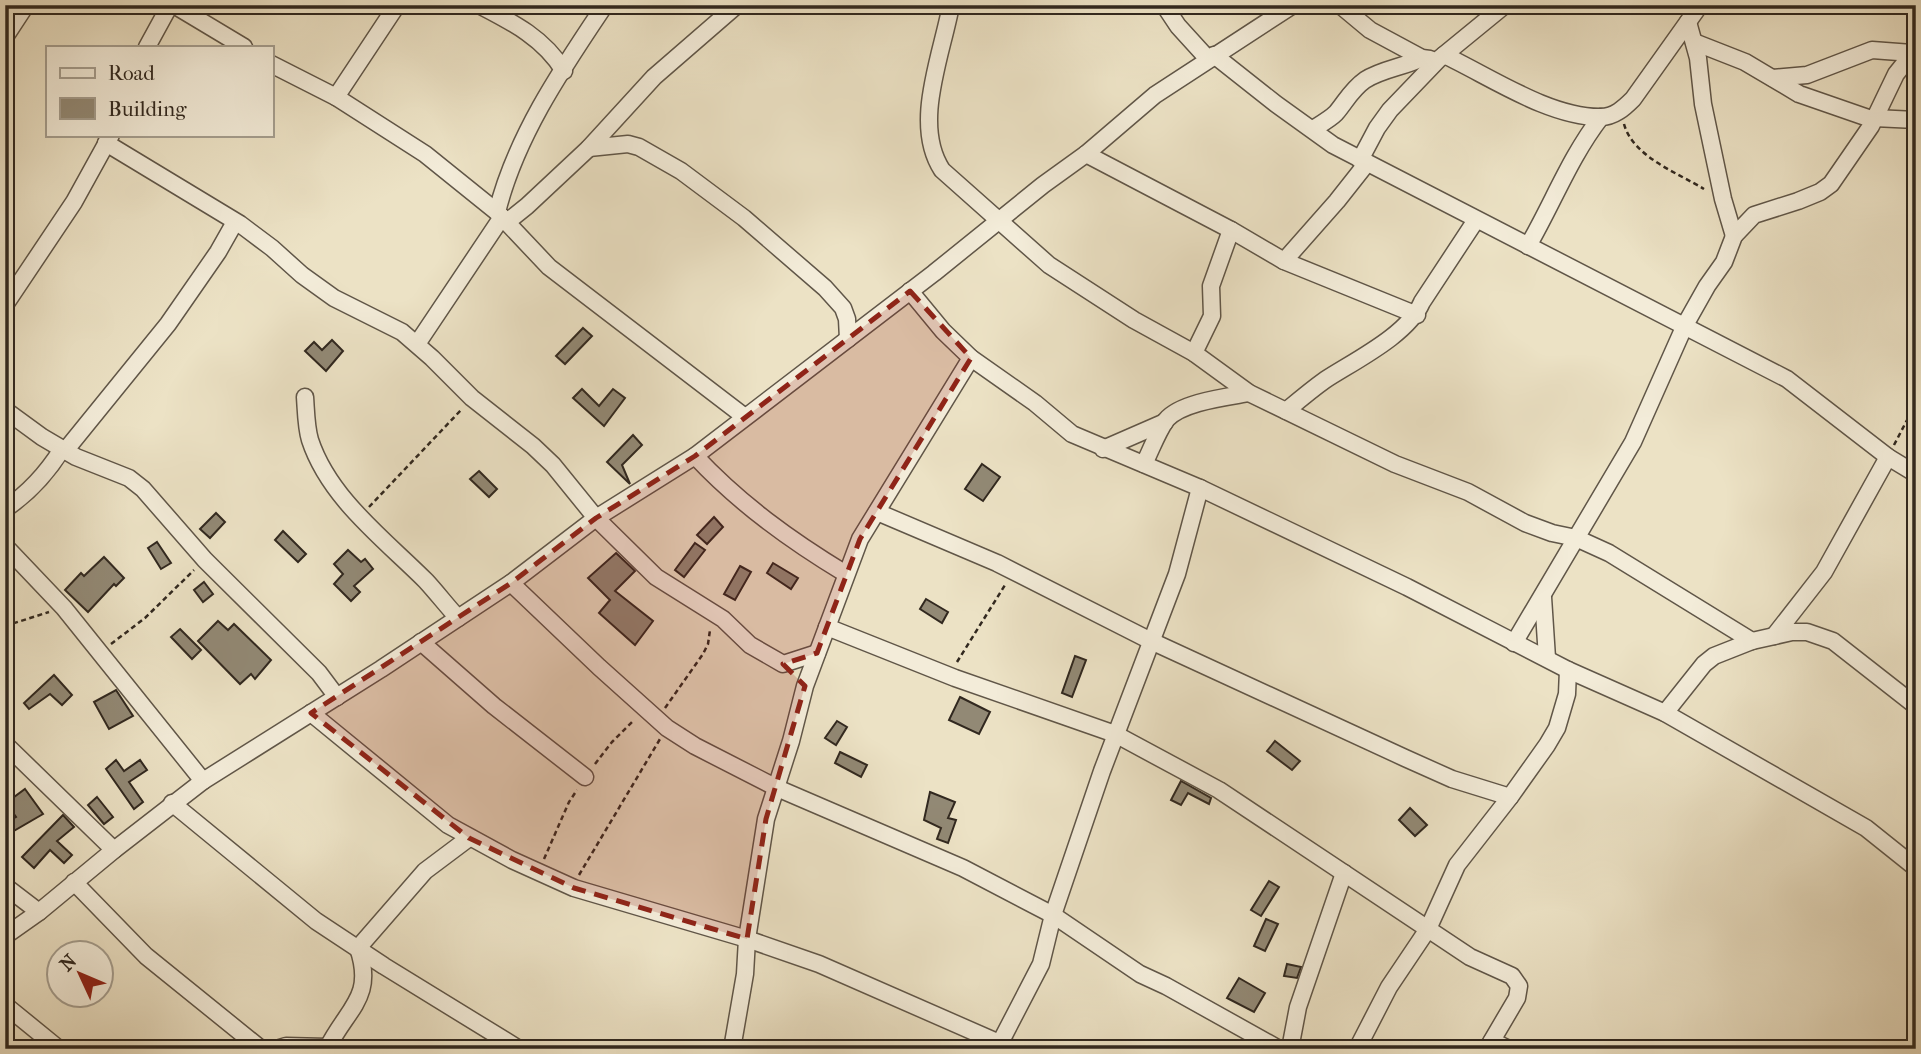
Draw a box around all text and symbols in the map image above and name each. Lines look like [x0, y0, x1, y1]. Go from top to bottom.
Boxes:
legend [46, 46, 273, 136]
text: Road [108, 61, 155, 85]
text: Building [108, 97, 187, 121]
north arrow [46, 939, 116, 1009]
text: N [56, 950, 82, 976]

